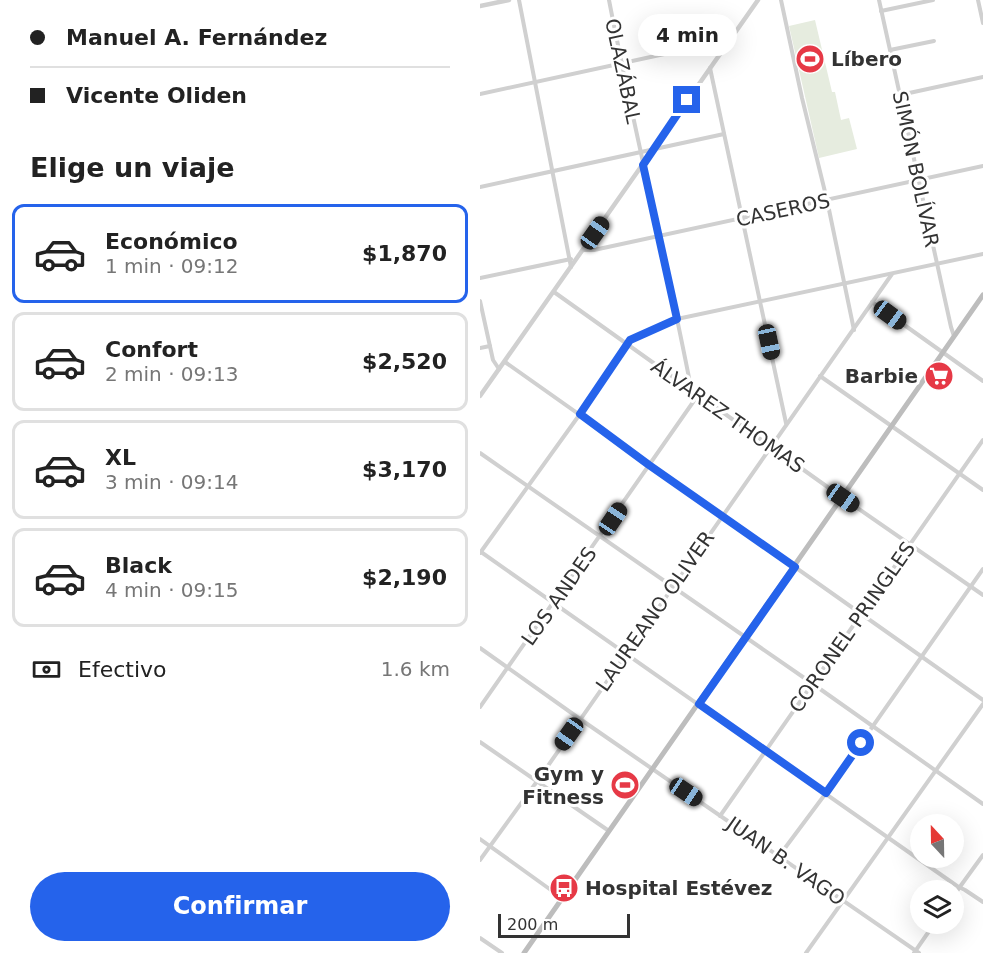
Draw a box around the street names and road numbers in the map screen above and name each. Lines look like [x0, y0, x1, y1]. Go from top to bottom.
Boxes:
street label: OLAZÁBAL [600, 16, 646, 127]
street label: SIMÓN BOLÍVAR [888, 89, 944, 249]
street label: CASEROS [734, 188, 832, 232]
street label: ÁLVAREZ THOMAS [647, 354, 809, 478]
street label: LAUREANO OLIVER [591, 526, 719, 696]
street label: CORONEL PRINGLES [784, 537, 920, 717]
street label: LOS ANDES [516, 542, 602, 650]
street label: JUAN B. VAGO [721, 810, 850, 911]

